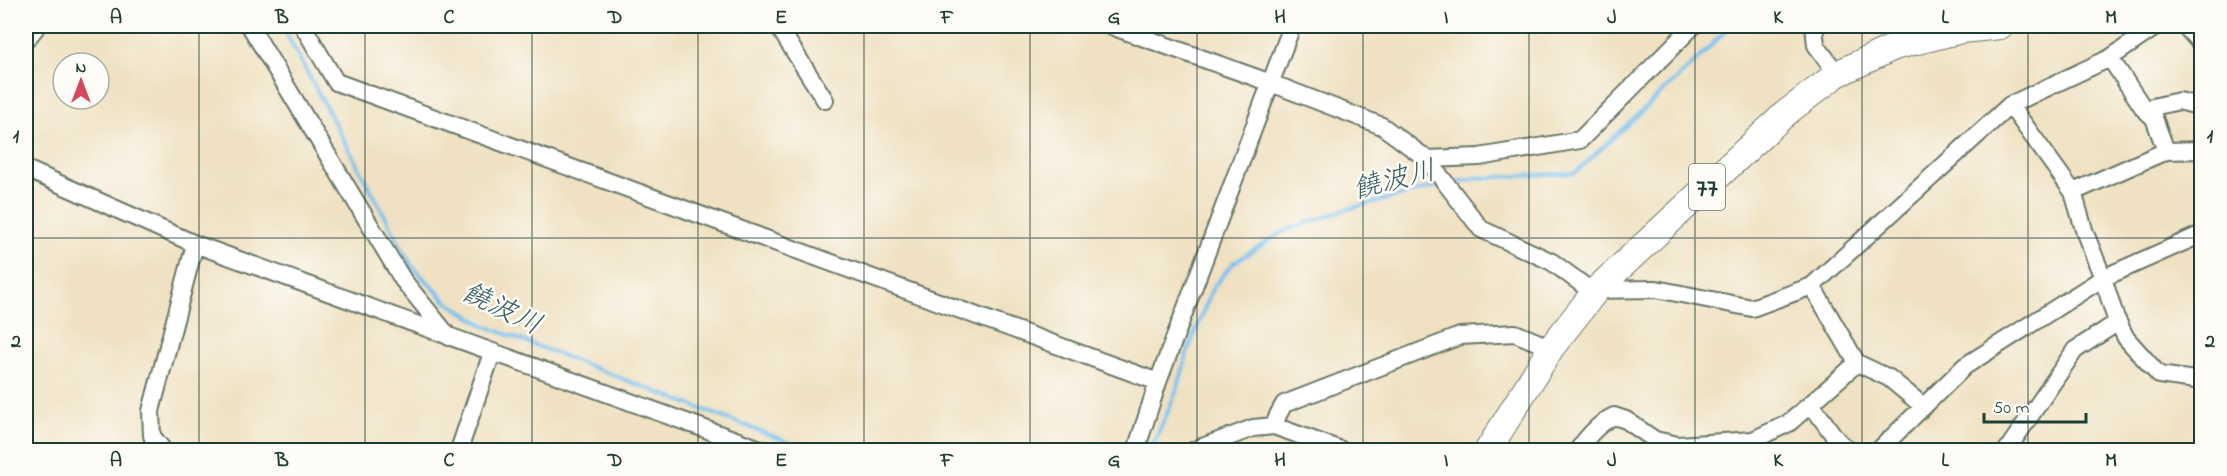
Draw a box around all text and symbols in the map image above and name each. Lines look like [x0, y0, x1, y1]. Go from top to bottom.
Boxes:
text: A [110, 4, 122, 33]
text: B [274, 4, 289, 33]
text: C [444, 4, 455, 33]
text: D [607, 4, 622, 33]
text: E [775, 4, 787, 33]
text: F [940, 4, 954, 33]
text: G [1108, 4, 1121, 33]
text: H [1274, 4, 1286, 33]
text: I [1444, 4, 1449, 33]
text: J [1607, 4, 1617, 33]
text: K [1773, 4, 1784, 33]
text: L [1941, 4, 1949, 33]
text: M [2105, 4, 2117, 33]
north arrow [51, 51, 111, 111]
text: N [76, 56, 87, 80]
text: 1 [13, 123, 20, 152]
text: 1 [2207, 123, 2214, 152]
water label: 饒波川 [1349, 151, 1441, 211]
road number: 77 [1689, 164, 1725, 210]
water label: 饒波川 [455, 273, 548, 347]
text: 2 [10, 328, 21, 357]
text: 2 [2204, 328, 2215, 357]
scale bar [1984, 386, 2086, 424]
text: 50 m [1993, 396, 2030, 422]
text: A [110, 447, 122, 476]
text: B [274, 447, 289, 476]
text: C [444, 447, 455, 476]
text: D [607, 447, 622, 476]
text: E [775, 447, 787, 476]
text: F [940, 447, 954, 476]
text: G [1108, 447, 1121, 476]
text: H [1274, 447, 1286, 476]
text: I [1444, 447, 1449, 476]
text: J [1607, 447, 1617, 476]
text: K [1773, 447, 1784, 476]
text: L [1941, 447, 1949, 476]
text: M [2105, 447, 2117, 476]

